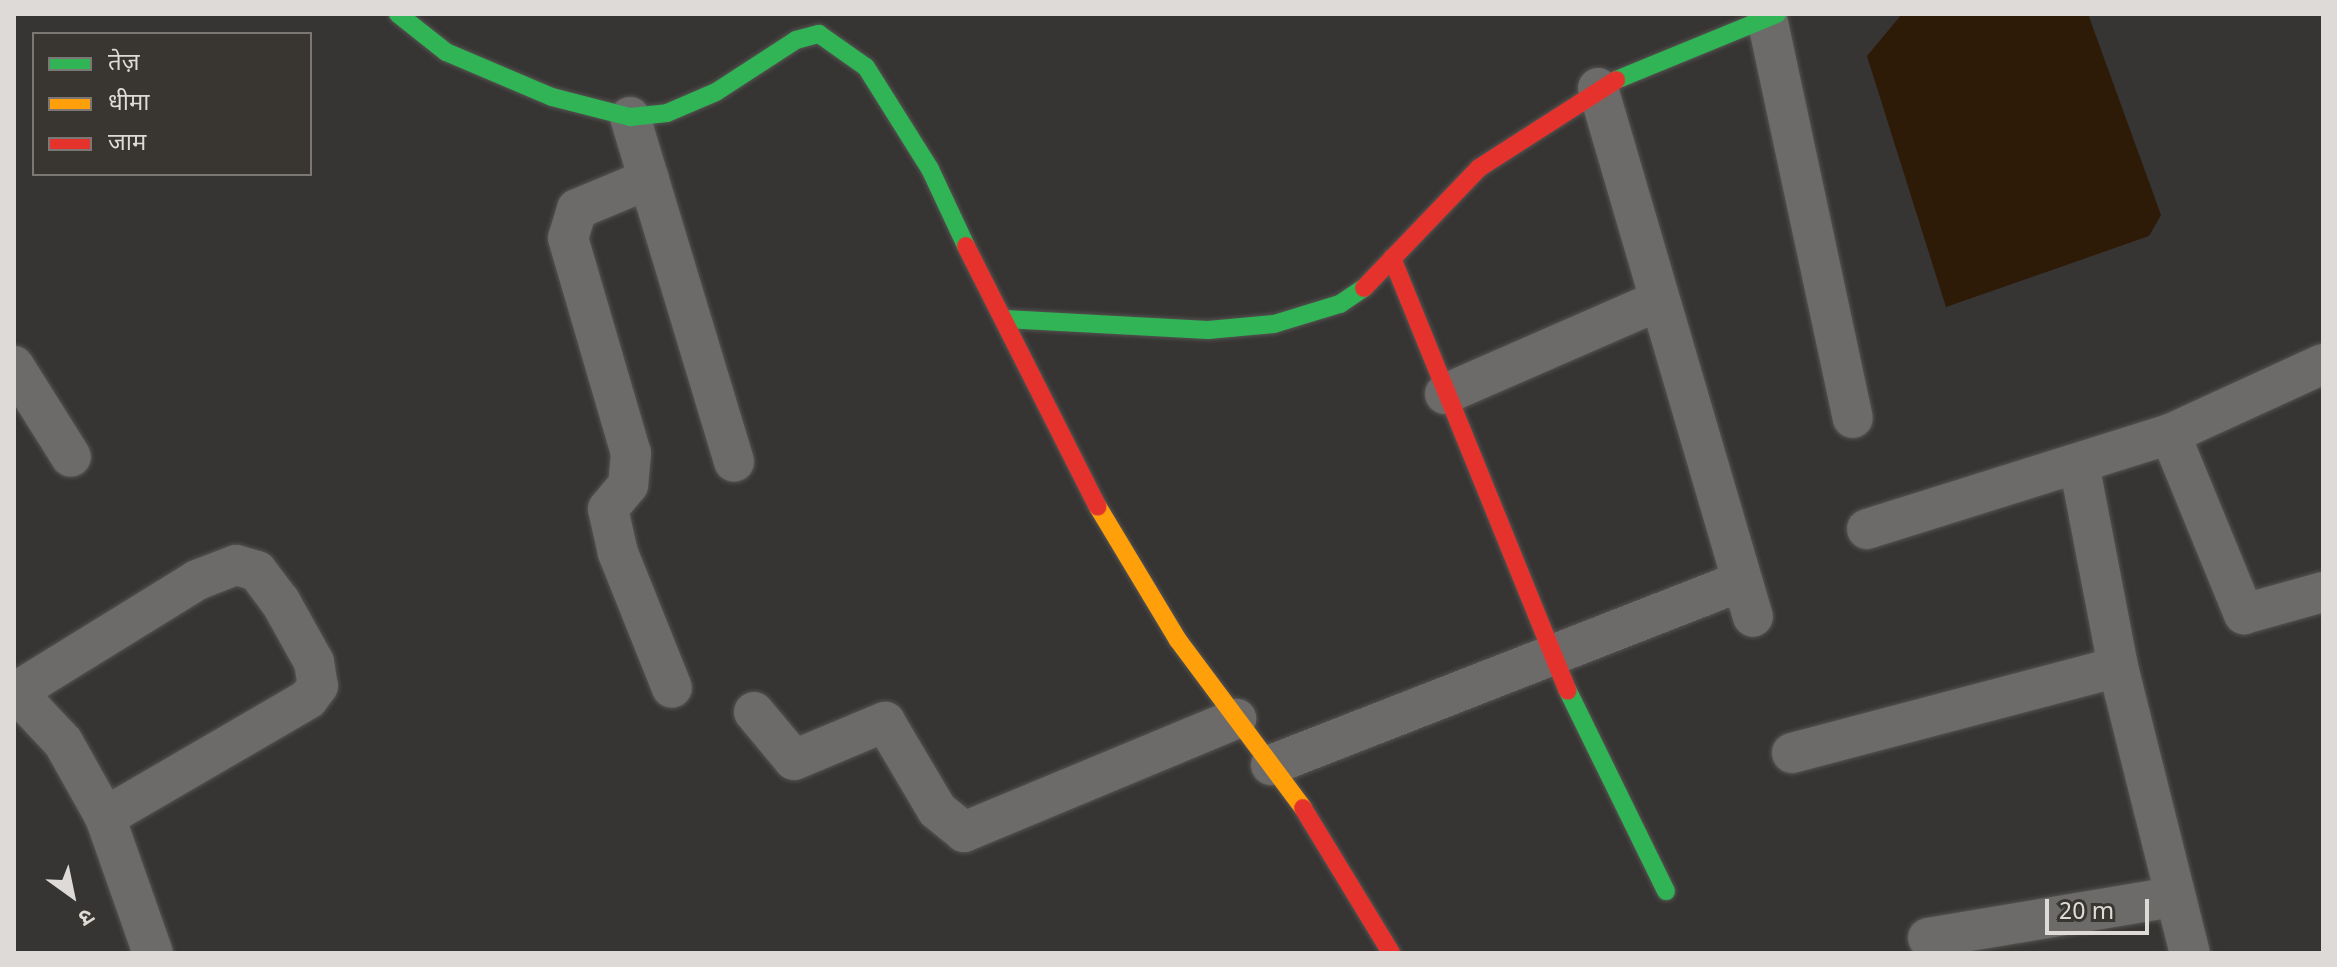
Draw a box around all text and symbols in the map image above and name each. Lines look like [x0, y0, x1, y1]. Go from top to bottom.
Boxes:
legend [32, 32, 312, 176]
text: तेज़ [108, 48, 140, 80]
text: धीमा [108, 88, 150, 120]
text: जाम [108, 128, 146, 160]
north arrow [32, 855, 112, 935]
scale bar [2049, 883, 2153, 933]
text: 20 m [2059, 897, 2114, 929]
text: उ [72, 900, 99, 931]

